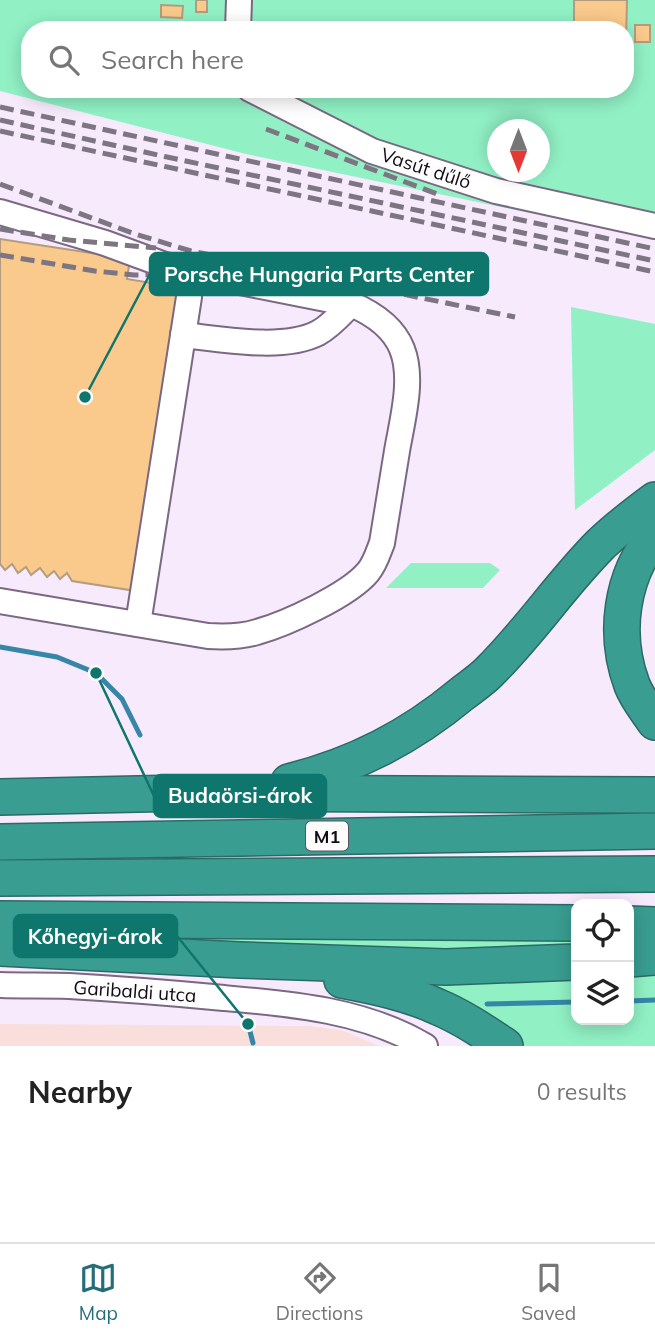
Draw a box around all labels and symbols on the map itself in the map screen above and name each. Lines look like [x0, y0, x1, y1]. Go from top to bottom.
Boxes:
north arrow [487, 119, 550, 182]
street label: Vasút dűlő [378, 142, 474, 194]
callout: Porsche Hungaria Parts Center [150, 253, 488, 295]
text: Porsche Hungaria Parts Center [164, 261, 475, 287]
callout: Budaörsi-árok [154, 775, 326, 817]
text: Budaörsi-árok [168, 782, 312, 808]
road number: M1 [306, 822, 348, 850]
callout: Kőhegyi-árok [14, 915, 177, 957]
text: Kőhegyi-árok [28, 923, 163, 949]
street label: Garibaldi utca [73, 975, 197, 1007]

